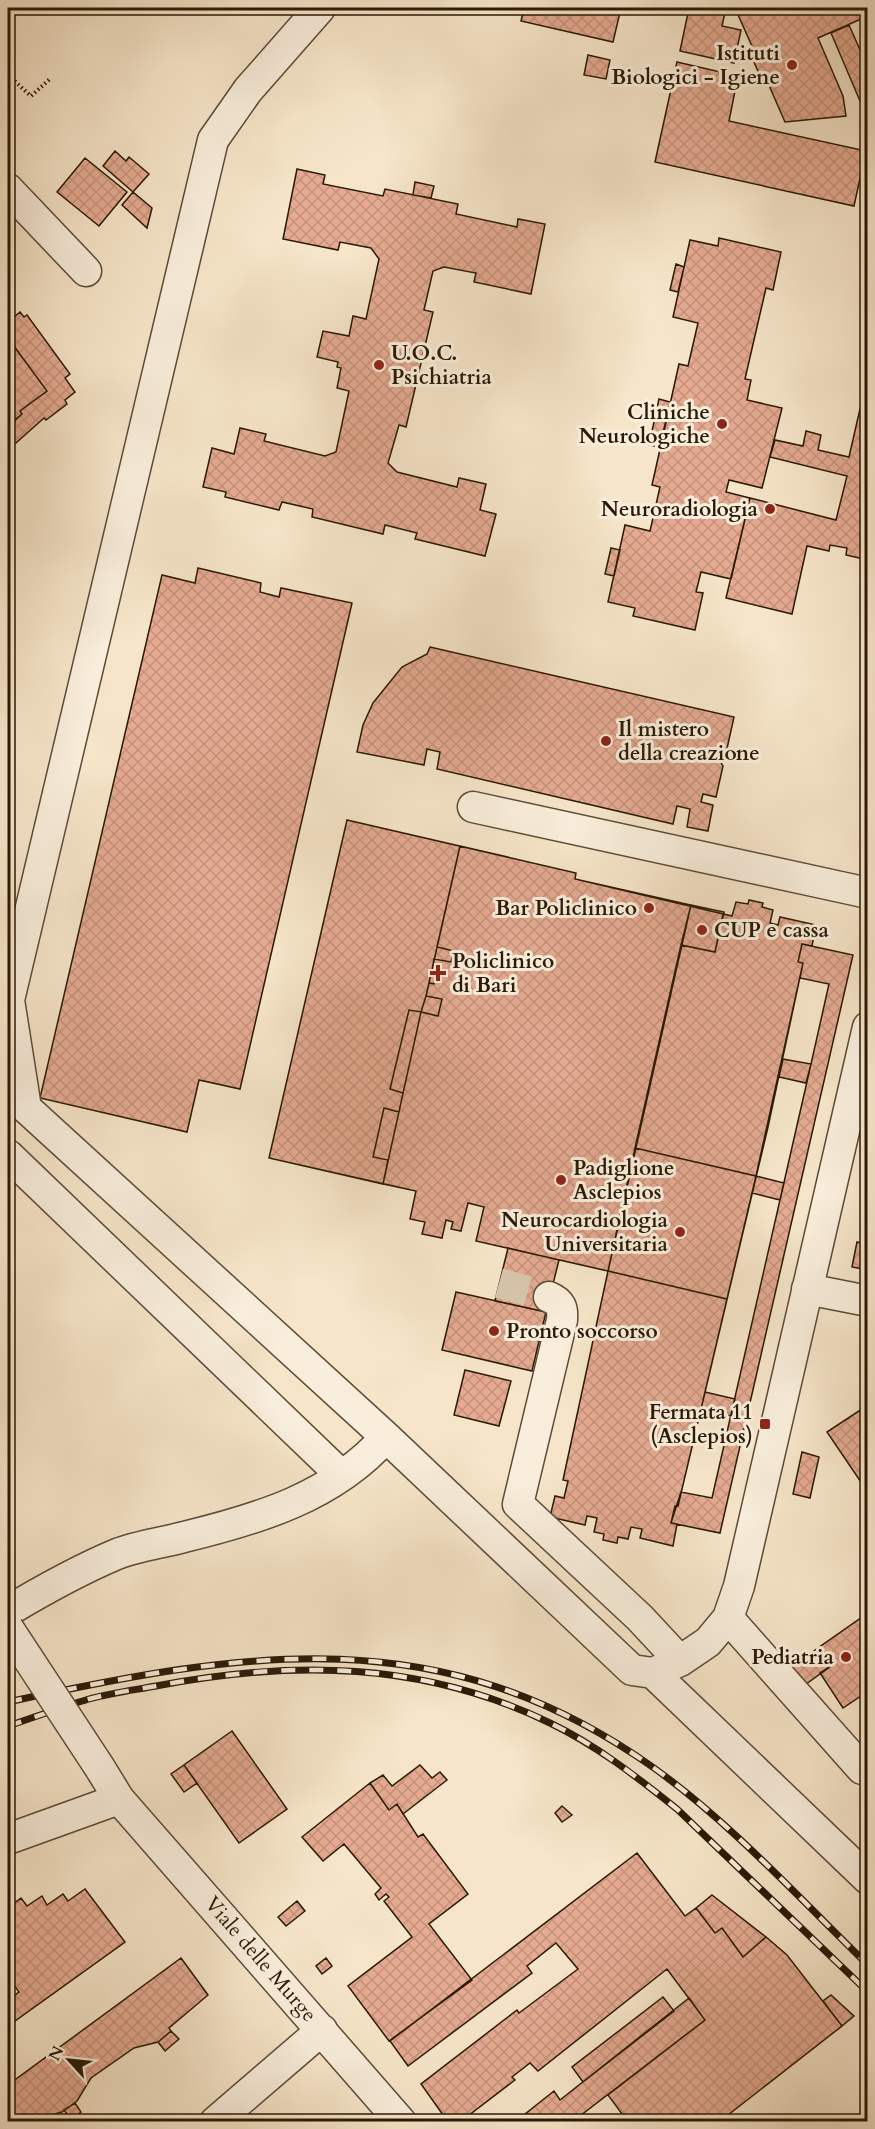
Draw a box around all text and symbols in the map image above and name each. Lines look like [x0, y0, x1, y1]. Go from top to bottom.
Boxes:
place label: Istituti Biologici - Igiene [611, 39, 780, 92]
marker: Istituti Biologici - Igiene [785, 58, 799, 72]
place label: U.O.C. Psichiatria [391, 339, 493, 392]
marker: U.O.C. Psichiatria [372, 358, 386, 372]
place label: Cliniche Neurologiche [579, 398, 710, 451]
marker: Cliniche Neurologiche [715, 417, 729, 431]
place label: Neuroradiologia [601, 495, 759, 524]
marker: Neuroradiologia [763, 502, 777, 516]
place label: Il mistero della creazione [618, 715, 760, 768]
marker: Il mistero della creazione [599, 734, 613, 748]
place label: Bar Policlinico [495, 894, 637, 923]
marker: Bar Policlinico [642, 901, 656, 915]
place label: CUP e cassa [714, 916, 830, 945]
marker: CUP e cassa [695, 923, 709, 937]
place label: Policlinico di Bari [452, 947, 554, 1000]
marker: Policlinico di Bari [429, 964, 447, 982]
place label: Padiglione Asclepios [573, 1154, 674, 1207]
marker: Padiglione Asclepios [554, 1173, 568, 1187]
place label: Neurocardiologia Universitaria [501, 1206, 669, 1259]
marker: Neurocardiologia Universitaria [673, 1225, 687, 1239]
place label: Pronto soccorso [506, 1317, 658, 1346]
marker: Pronto soccorso [487, 1324, 501, 1338]
place label: Fermata 11 (Asclepios) [649, 1398, 753, 1451]
marker: Fermata 11 (Asclepios) [758, 1417, 772, 1431]
place label: Pediatria [751, 1643, 835, 1672]
marker: Pediatria [839, 1650, 853, 1664]
street label: Viale delle Murge [198, 1890, 323, 2028]
north arrow [39, 2030, 99, 2090]
text: N [44, 2042, 70, 2065]

